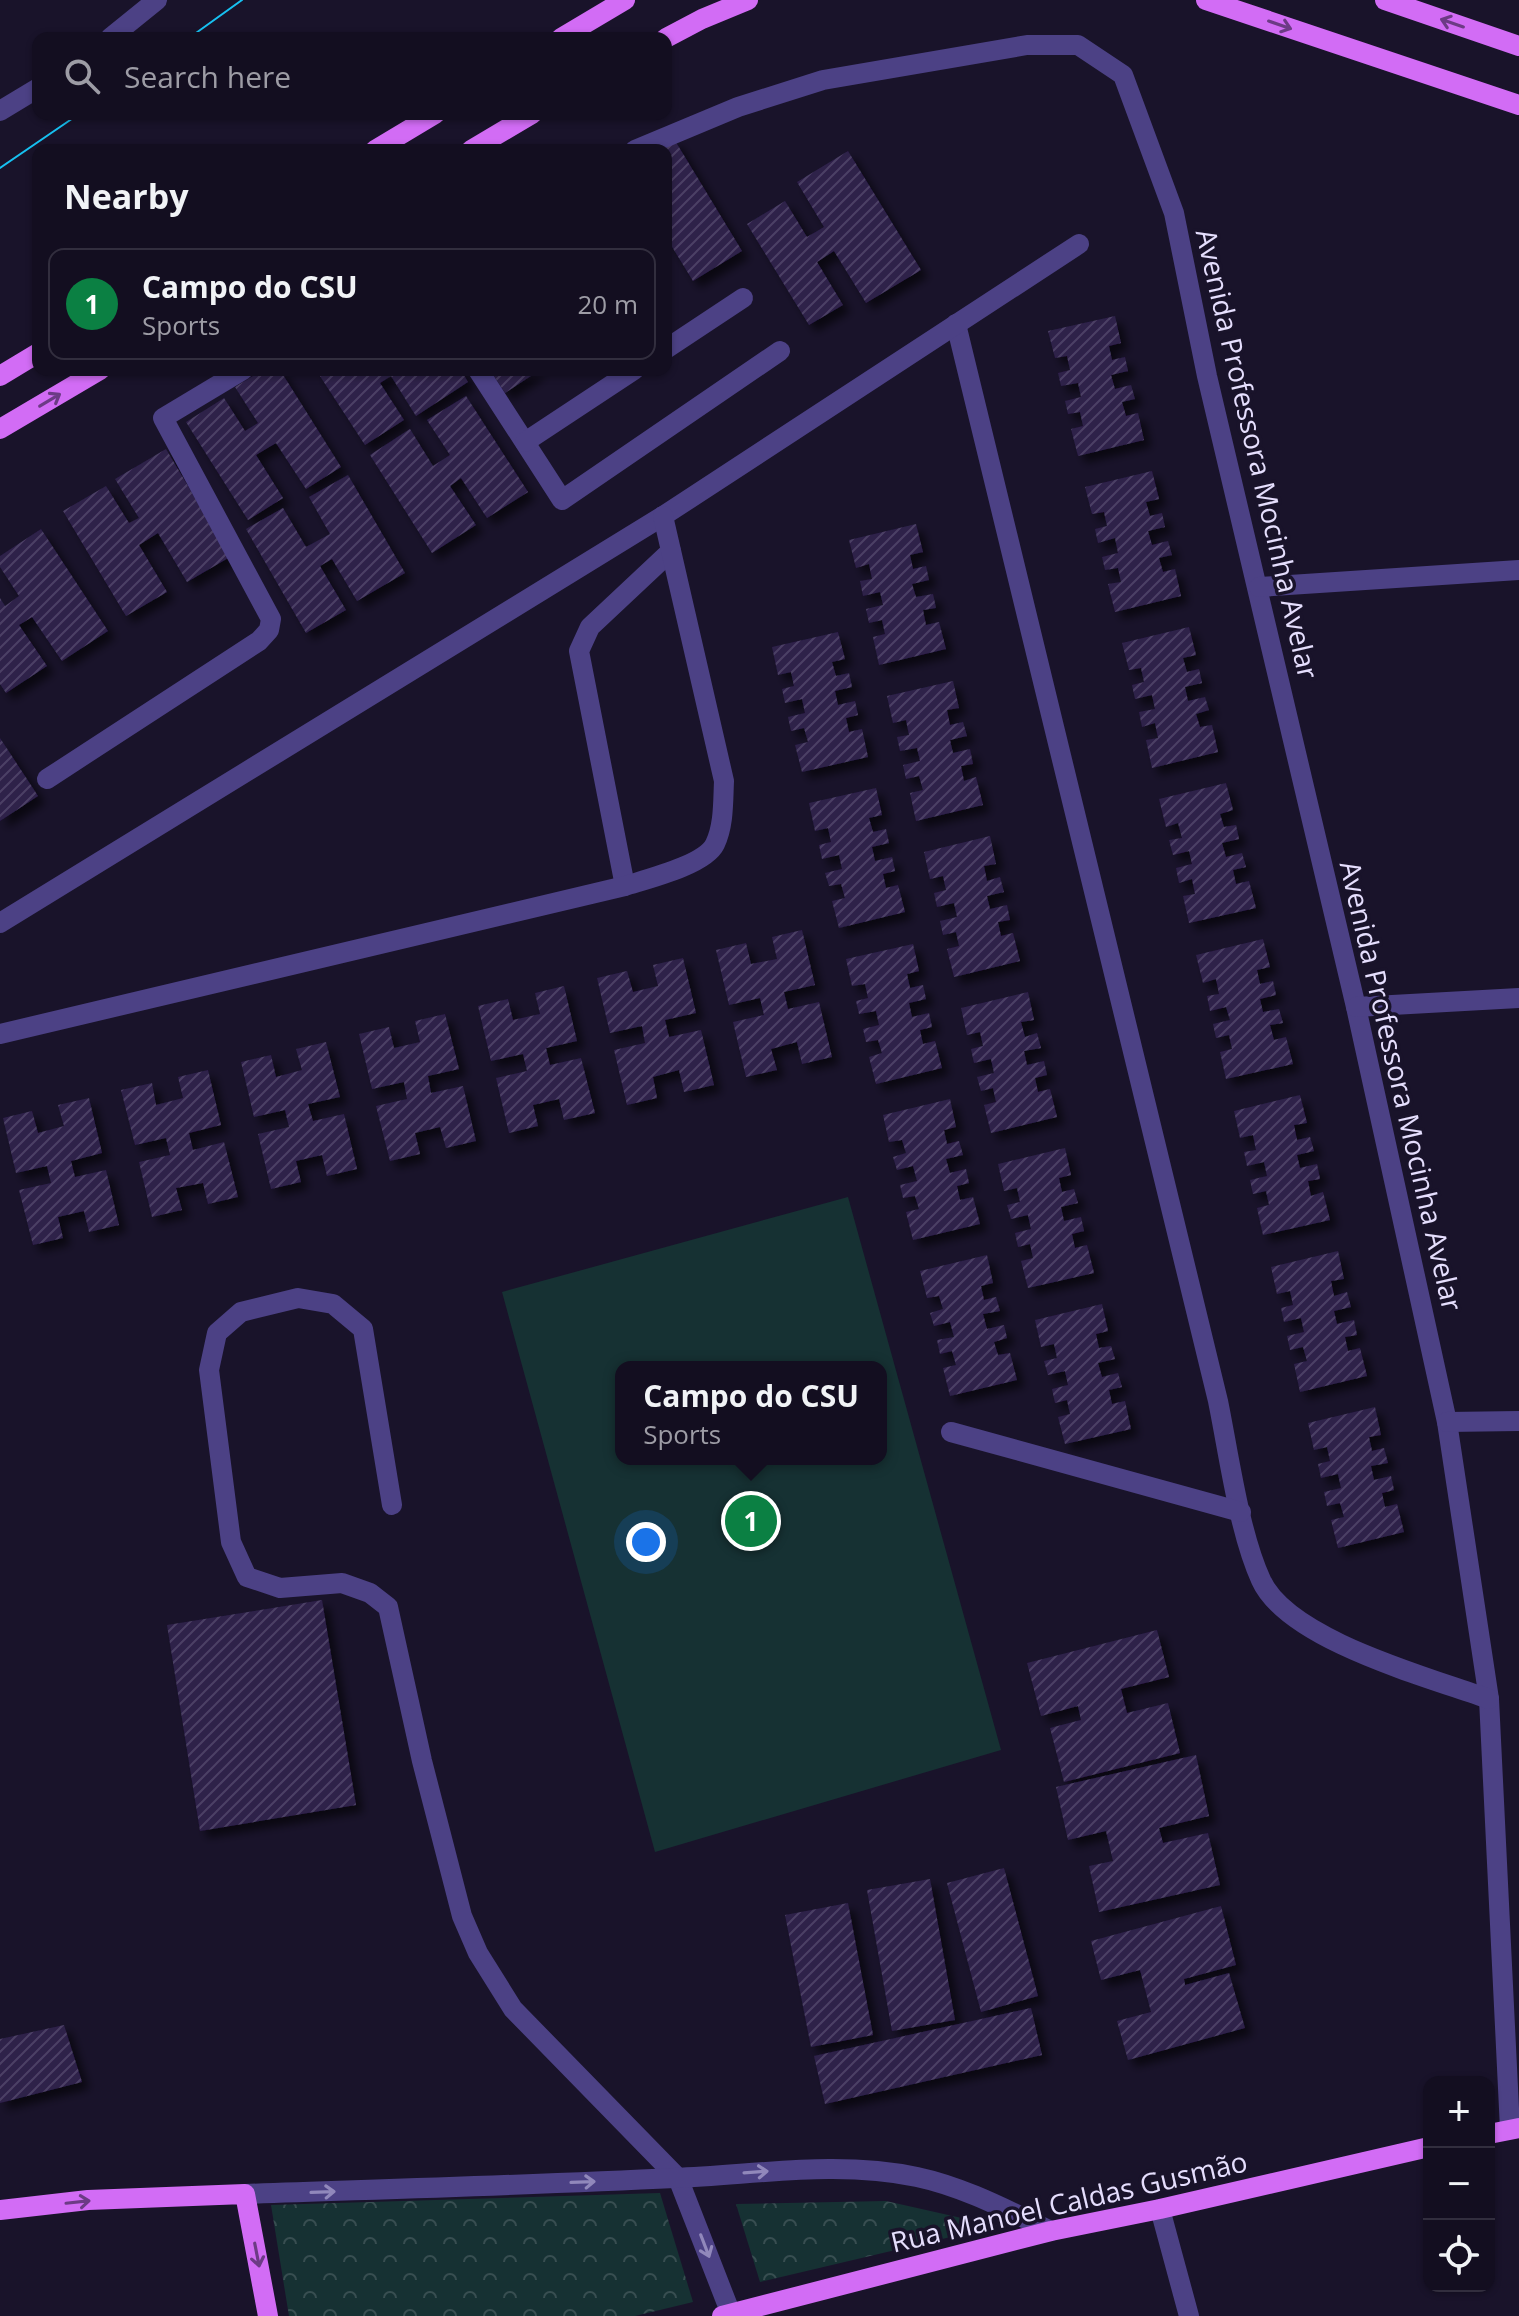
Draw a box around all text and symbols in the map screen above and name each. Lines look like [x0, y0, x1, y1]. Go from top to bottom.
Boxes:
one-way arrow [1440, 15, 1465, 30]
one-way arrow [1268, 18, 1293, 33]
search box [32, 32, 672, 120]
icon: search [60, 54, 104, 98]
text: Search here [124, 56, 291, 97]
text: Nearby [64, 173, 189, 219]
street label: Avenida Professora Mocinha Avelar [1188, 225, 1328, 683]
text: Campo do CSU [142, 266, 358, 307]
text: 1 [85, 286, 99, 322]
text: 20 m [577, 286, 638, 322]
text: Sports [142, 307, 220, 343]
one-way arrow [38, 392, 61, 408]
street label: Avenida Professora Mocinha Avelar [1332, 857, 1472, 1315]
popup [615, 1361, 887, 1465]
text: Campo do CSU [643, 1375, 859, 1416]
text: Sports [643, 1416, 721, 1452]
pin: 1 [725, 1491, 777, 1551]
your location [626, 1522, 666, 1562]
map controls [1423, 2076, 1495, 2292]
button: + [1423, 2076, 1495, 2148]
street label: Rua Manoel Caldas Gusmão [887, 2141, 1251, 2261]
button: − [1423, 2148, 1495, 2220]
one-way arrow [742, 2165, 769, 2180]
one-way arrow [569, 2174, 596, 2189]
one-way arrow [309, 2184, 336, 2199]
one-way arrow [64, 2194, 91, 2209]
button: locate [1423, 2220, 1495, 2292]
one-way arrow [698, 2233, 713, 2258]
one-way arrow [250, 2242, 265, 2267]

